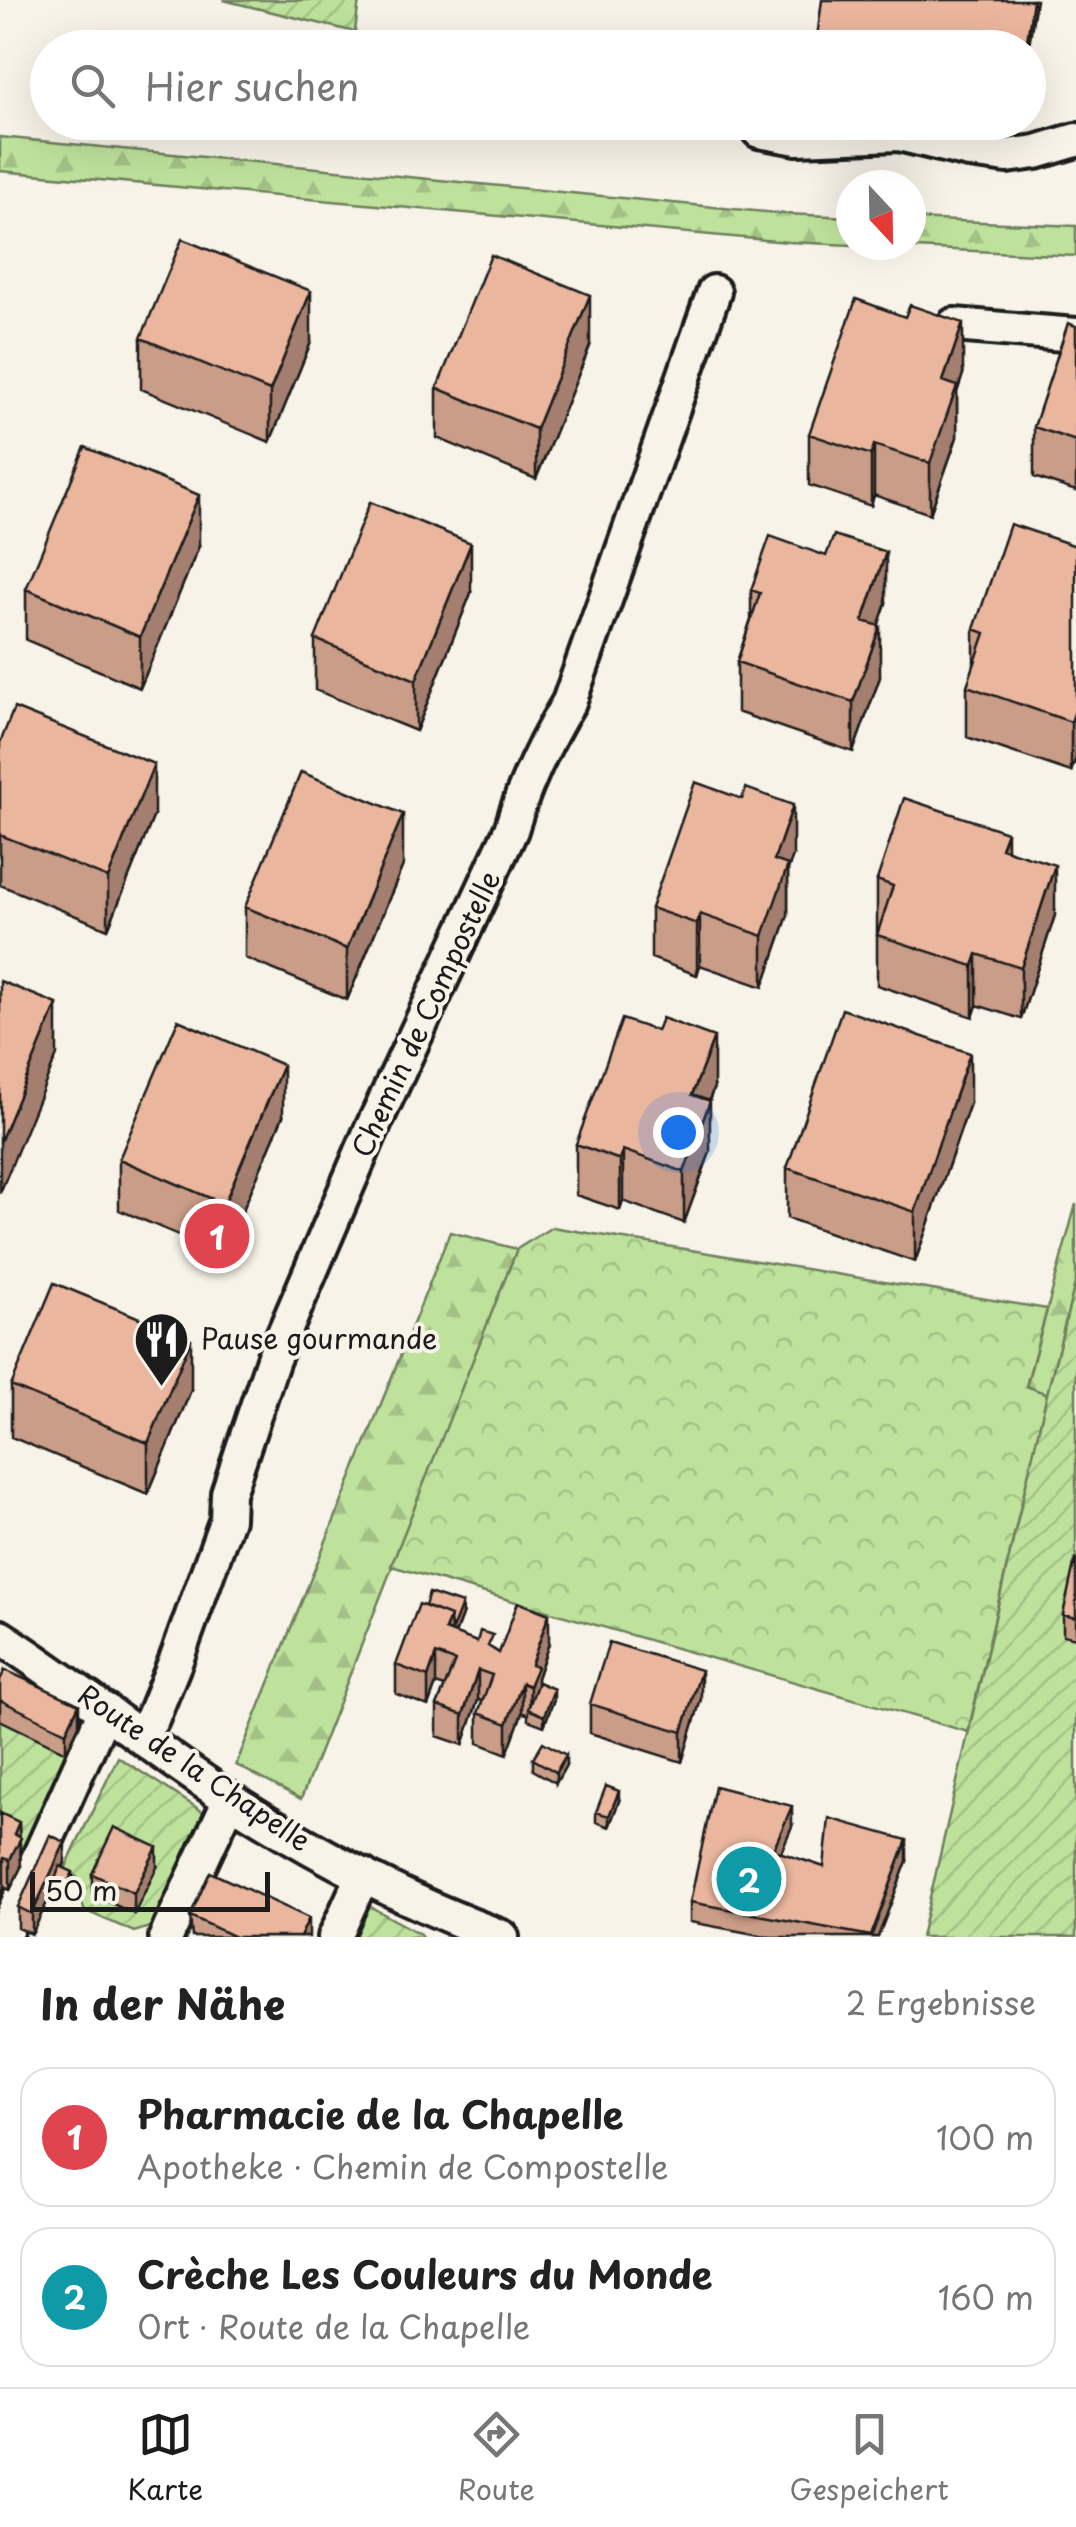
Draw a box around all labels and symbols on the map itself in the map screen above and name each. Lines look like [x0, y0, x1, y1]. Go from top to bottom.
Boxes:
north arrow [836, 170, 926, 260]
street label: Chemin de Compostelle [339, 863, 510, 1164]
your location [653, 1107, 704, 1158]
pin: 1 [184, 1198, 250, 1274]
restaurant icon: Pause gourmande [132, 1309, 192, 1388]
place label: Pause gourmande [201, 1316, 437, 1359]
street label: Route de la Chapelle [70, 1673, 320, 1861]
pin: 2 [716, 1842, 782, 1916]
scale bar [30, 1867, 270, 1912]

